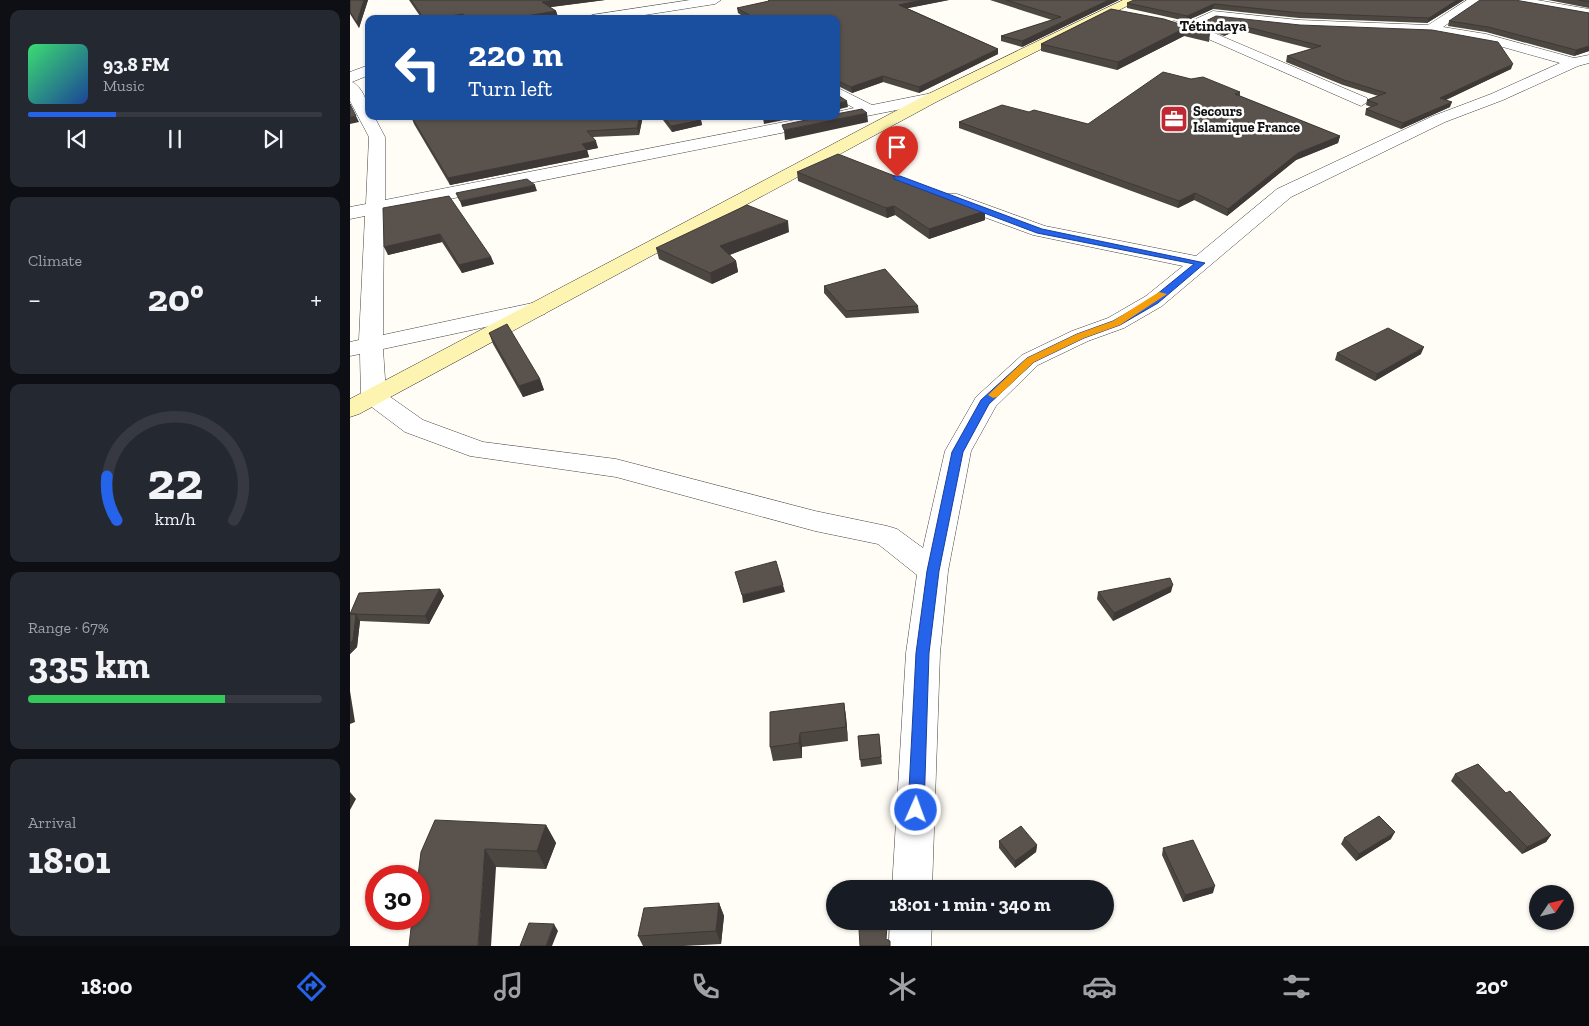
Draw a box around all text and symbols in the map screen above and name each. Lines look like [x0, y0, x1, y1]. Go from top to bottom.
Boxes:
district label: Tétindaya [1179, 17, 1247, 35]
text: 220 m [468, 33, 563, 75]
icon: left [385, 35, 450, 100]
text: 93.8 FM [103, 53, 169, 76]
text: Turn left [468, 75, 552, 102]
text: Music [103, 76, 145, 95]
place label: Secours Islamique France [1193, 103, 1300, 136]
office icon: Secours Islamique France [1159, 104, 1189, 134]
icon: previous [63, 125, 91, 153]
icon: pause [161, 125, 189, 153]
icon: next [259, 125, 287, 153]
pin [876, 126, 918, 177]
icon: arrive [883, 133, 911, 161]
text: Climate [28, 251, 82, 270]
text: 20° [148, 275, 204, 321]
text: − [28, 283, 41, 316]
text: + [310, 283, 322, 316]
text: 22 [147, 450, 203, 512]
text: km/h [155, 508, 195, 530]
text: Range · 67% [28, 618, 109, 637]
text: 335 km [28, 642, 150, 688]
position arrow [889, 783, 941, 835]
text: Arrival [28, 813, 76, 832]
text: 18:01 [28, 837, 111, 883]
speed limit sign: 30 [365, 865, 430, 930]
north arrow [1529, 885, 1574, 930]
map controls [1529, 885, 1574, 930]
text: 18:01 · 1 min · 340 m [889, 893, 1051, 916]
icon: directions [294, 969, 329, 1004]
icon: music [491, 969, 526, 1004]
icon: phone [688, 969, 723, 1004]
icon: climate [885, 969, 920, 1004]
icon: car [1082, 969, 1117, 1004]
icon: filters [1279, 969, 1314, 1004]
text: 18:00 [81, 973, 132, 1000]
text: 20° [1475, 973, 1508, 1000]

